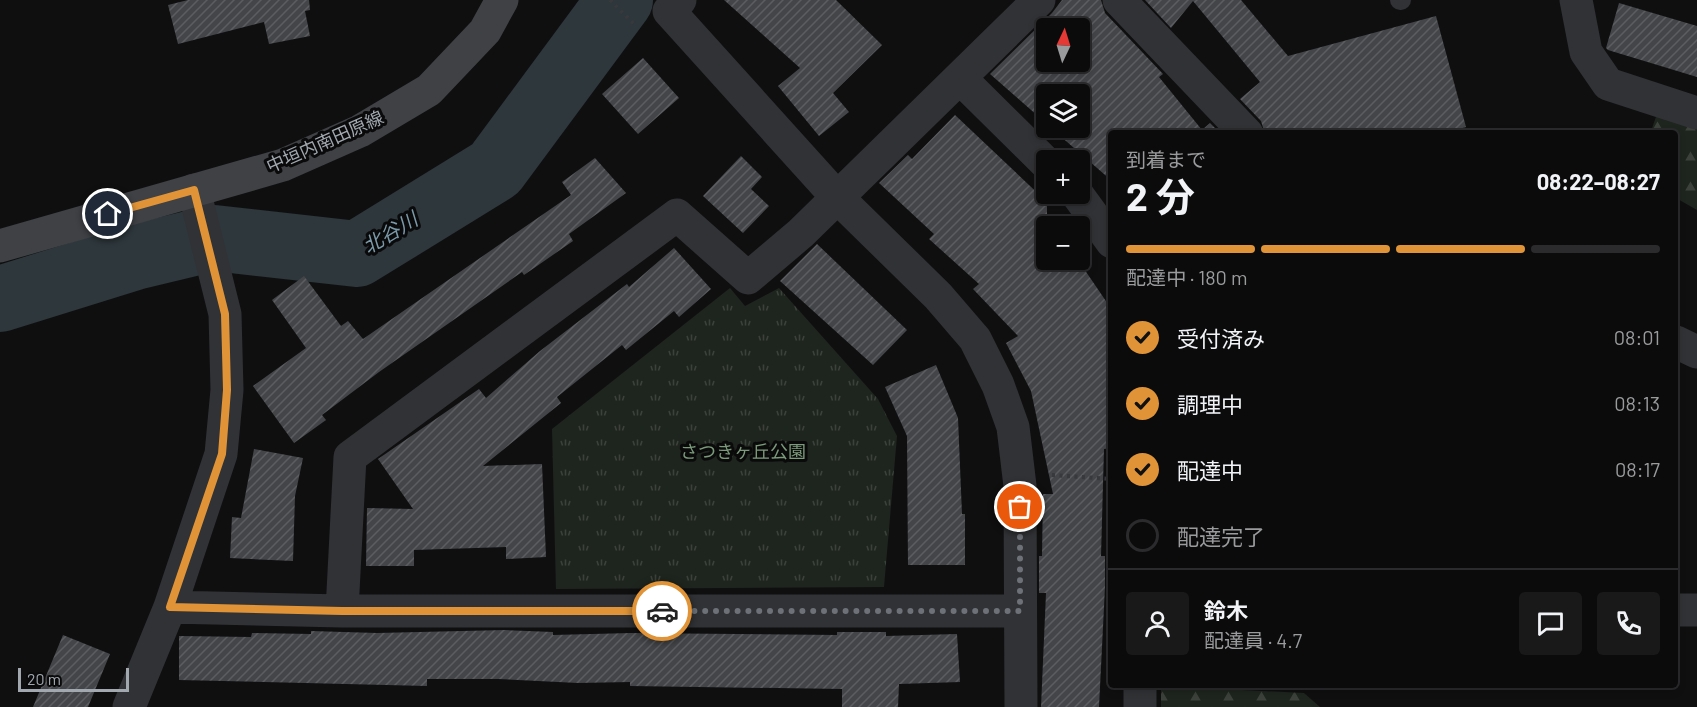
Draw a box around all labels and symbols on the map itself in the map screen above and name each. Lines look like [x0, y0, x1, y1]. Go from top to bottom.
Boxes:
north arrow [1036, 18, 1090, 72]
street label: 中垣内南田原線 [263, 105, 387, 177]
pin [82, 188, 133, 239]
water label: 北谷川 [358, 205, 423, 258]
park label: さつきヶ丘公園 [680, 440, 806, 462]
pin [994, 481, 1045, 532]
courier [632, 581, 692, 641]
scale bar [18, 665, 129, 692]

